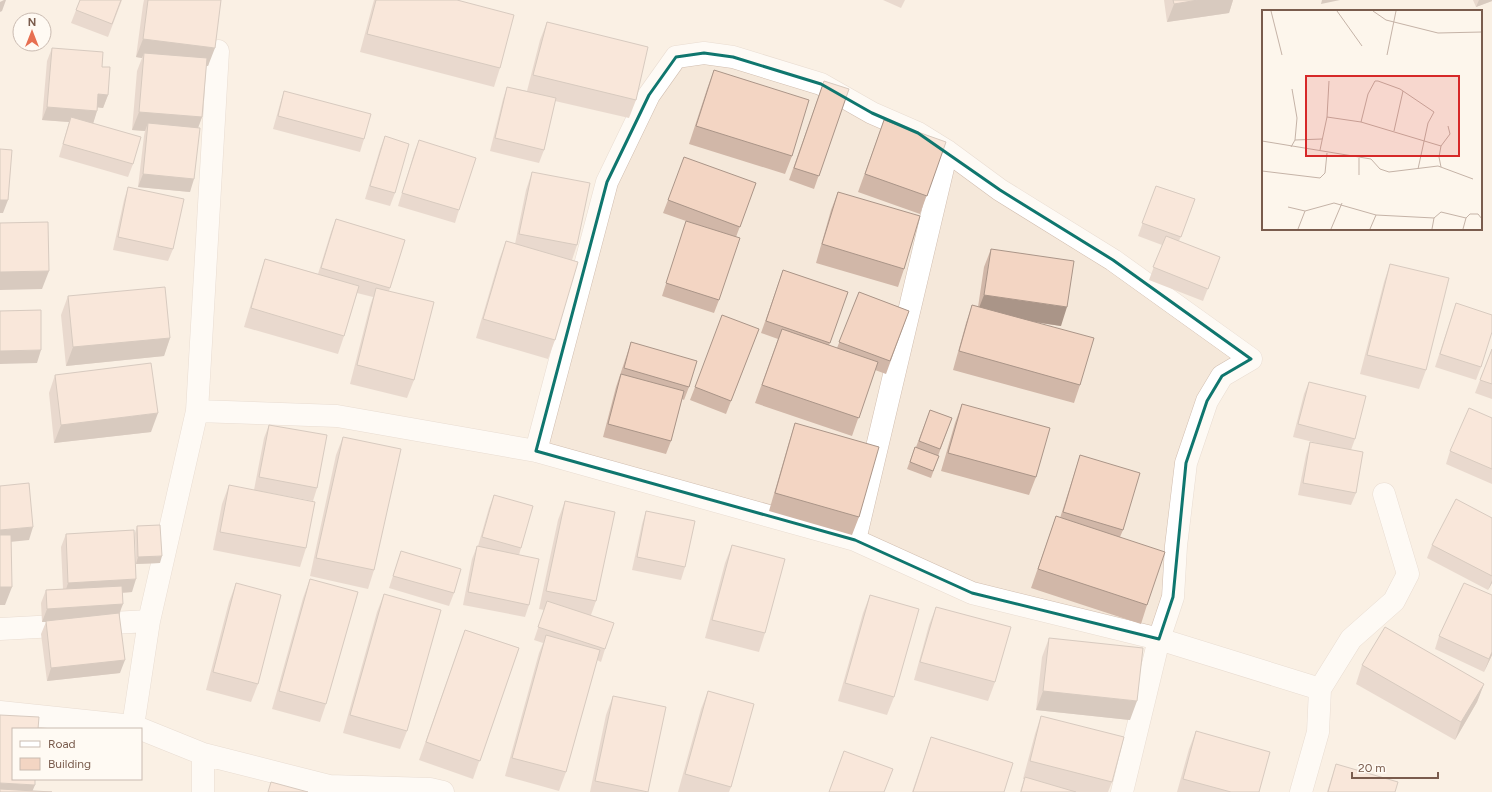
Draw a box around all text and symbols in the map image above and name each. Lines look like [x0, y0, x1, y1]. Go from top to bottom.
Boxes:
inset map [1262, 10, 1482, 230]
north arrow [12, 12, 52, 52]
text: N [28, 16, 36, 29]
legend [12, 728, 142, 780]
text: Road [48, 737, 76, 751]
scale bar [1352, 754, 1438, 780]
text: Building [48, 757, 91, 771]
text: 20 m [1358, 761, 1386, 775]

